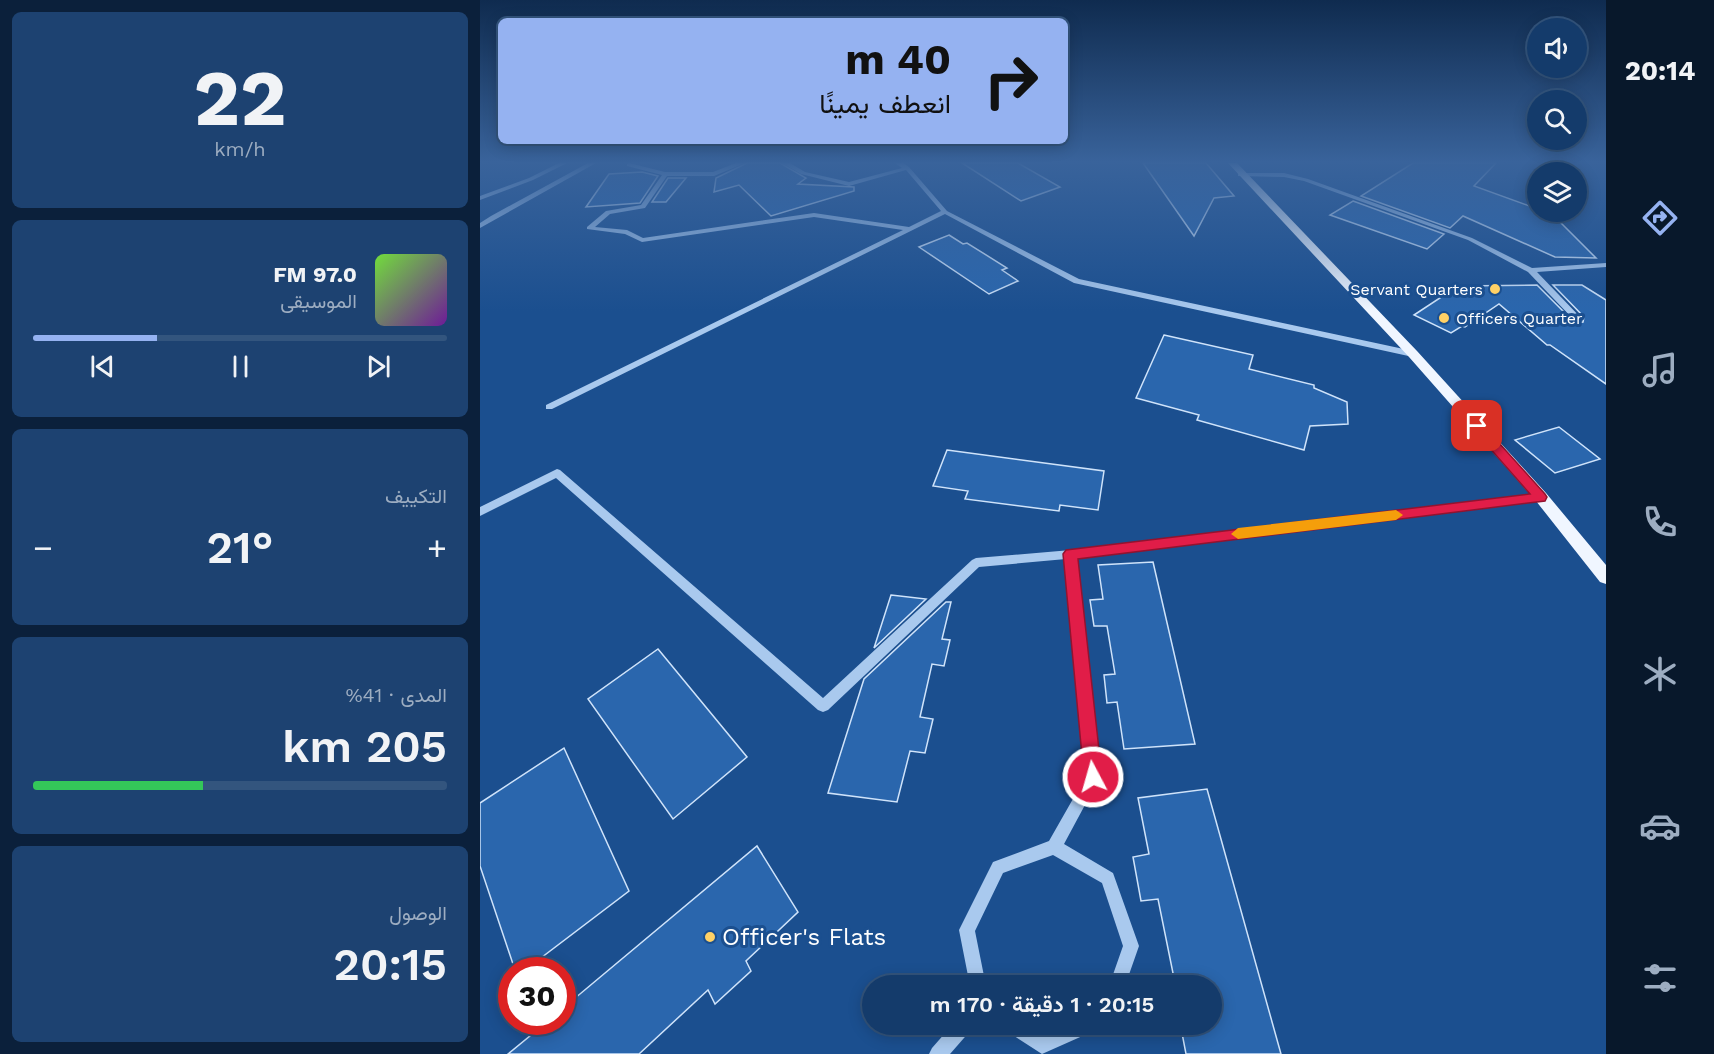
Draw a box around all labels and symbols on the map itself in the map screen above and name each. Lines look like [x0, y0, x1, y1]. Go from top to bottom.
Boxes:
place label: Servant Quarters [1350, 280, 1483, 299]
marker: Servant Quarters [1488, 282, 1502, 296]
place label: Officers Quarter [1456, 309, 1583, 328]
marker: Officers Quarter [1437, 311, 1451, 325]
pin [1451, 400, 1502, 451]
position arrow [1061, 745, 1125, 809]
place label: Officer's Flats [722, 923, 886, 951]
marker: Officer's Flats [703, 930, 717, 944]
speed limit sign: 30 [498, 957, 576, 1035]

